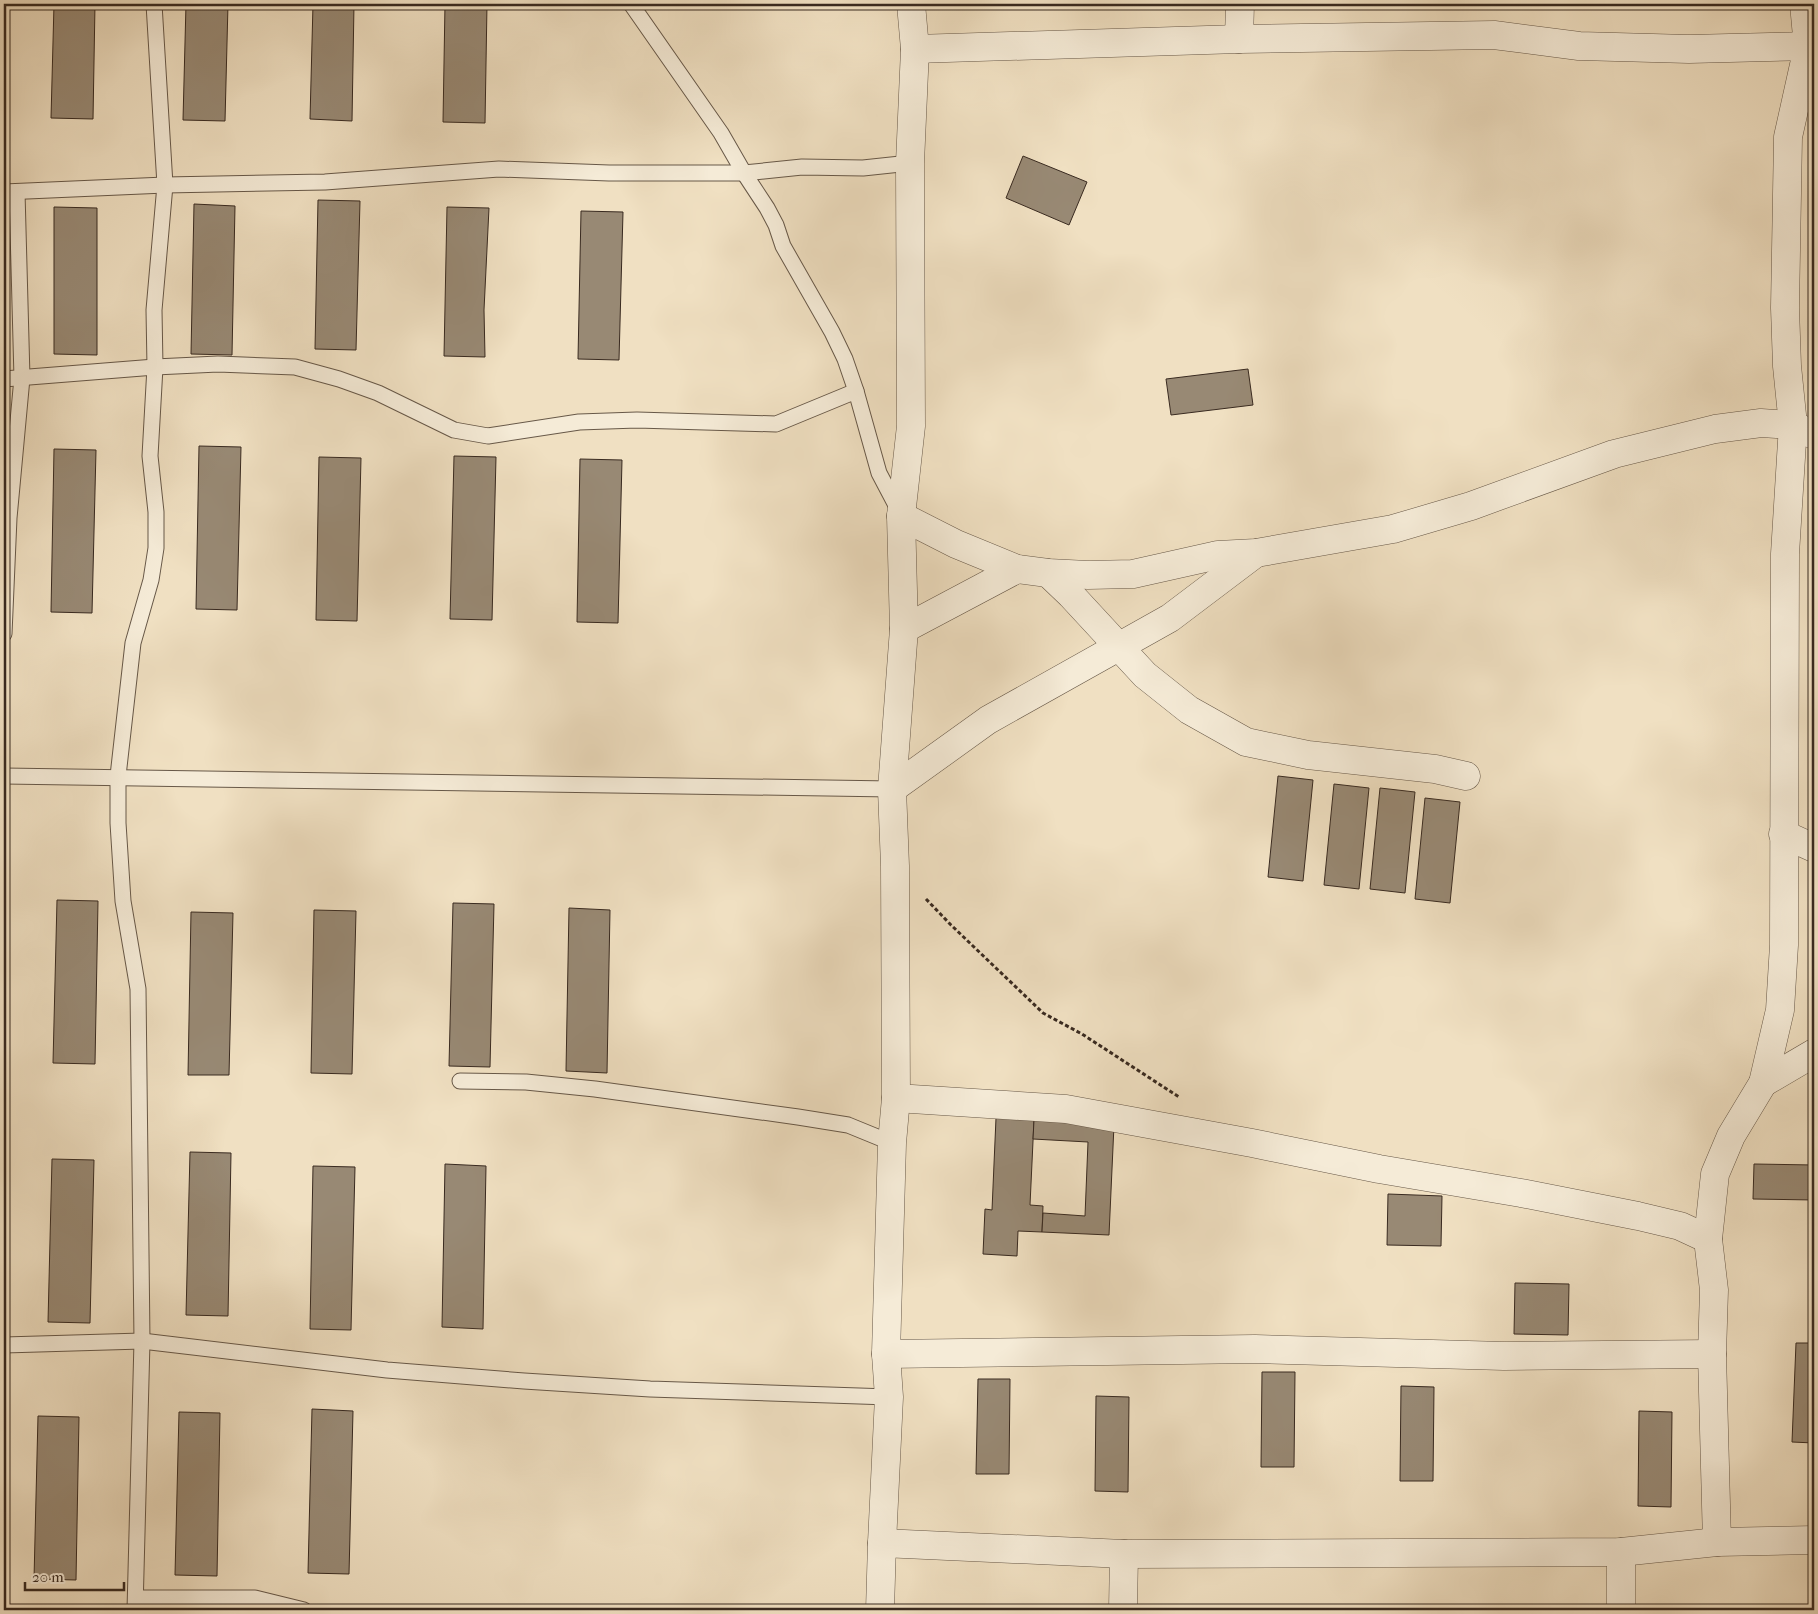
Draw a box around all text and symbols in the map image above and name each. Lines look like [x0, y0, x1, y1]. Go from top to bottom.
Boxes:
scale bar [25, 1559, 124, 1591]
text: 20 m [32, 1568, 64, 1586]

